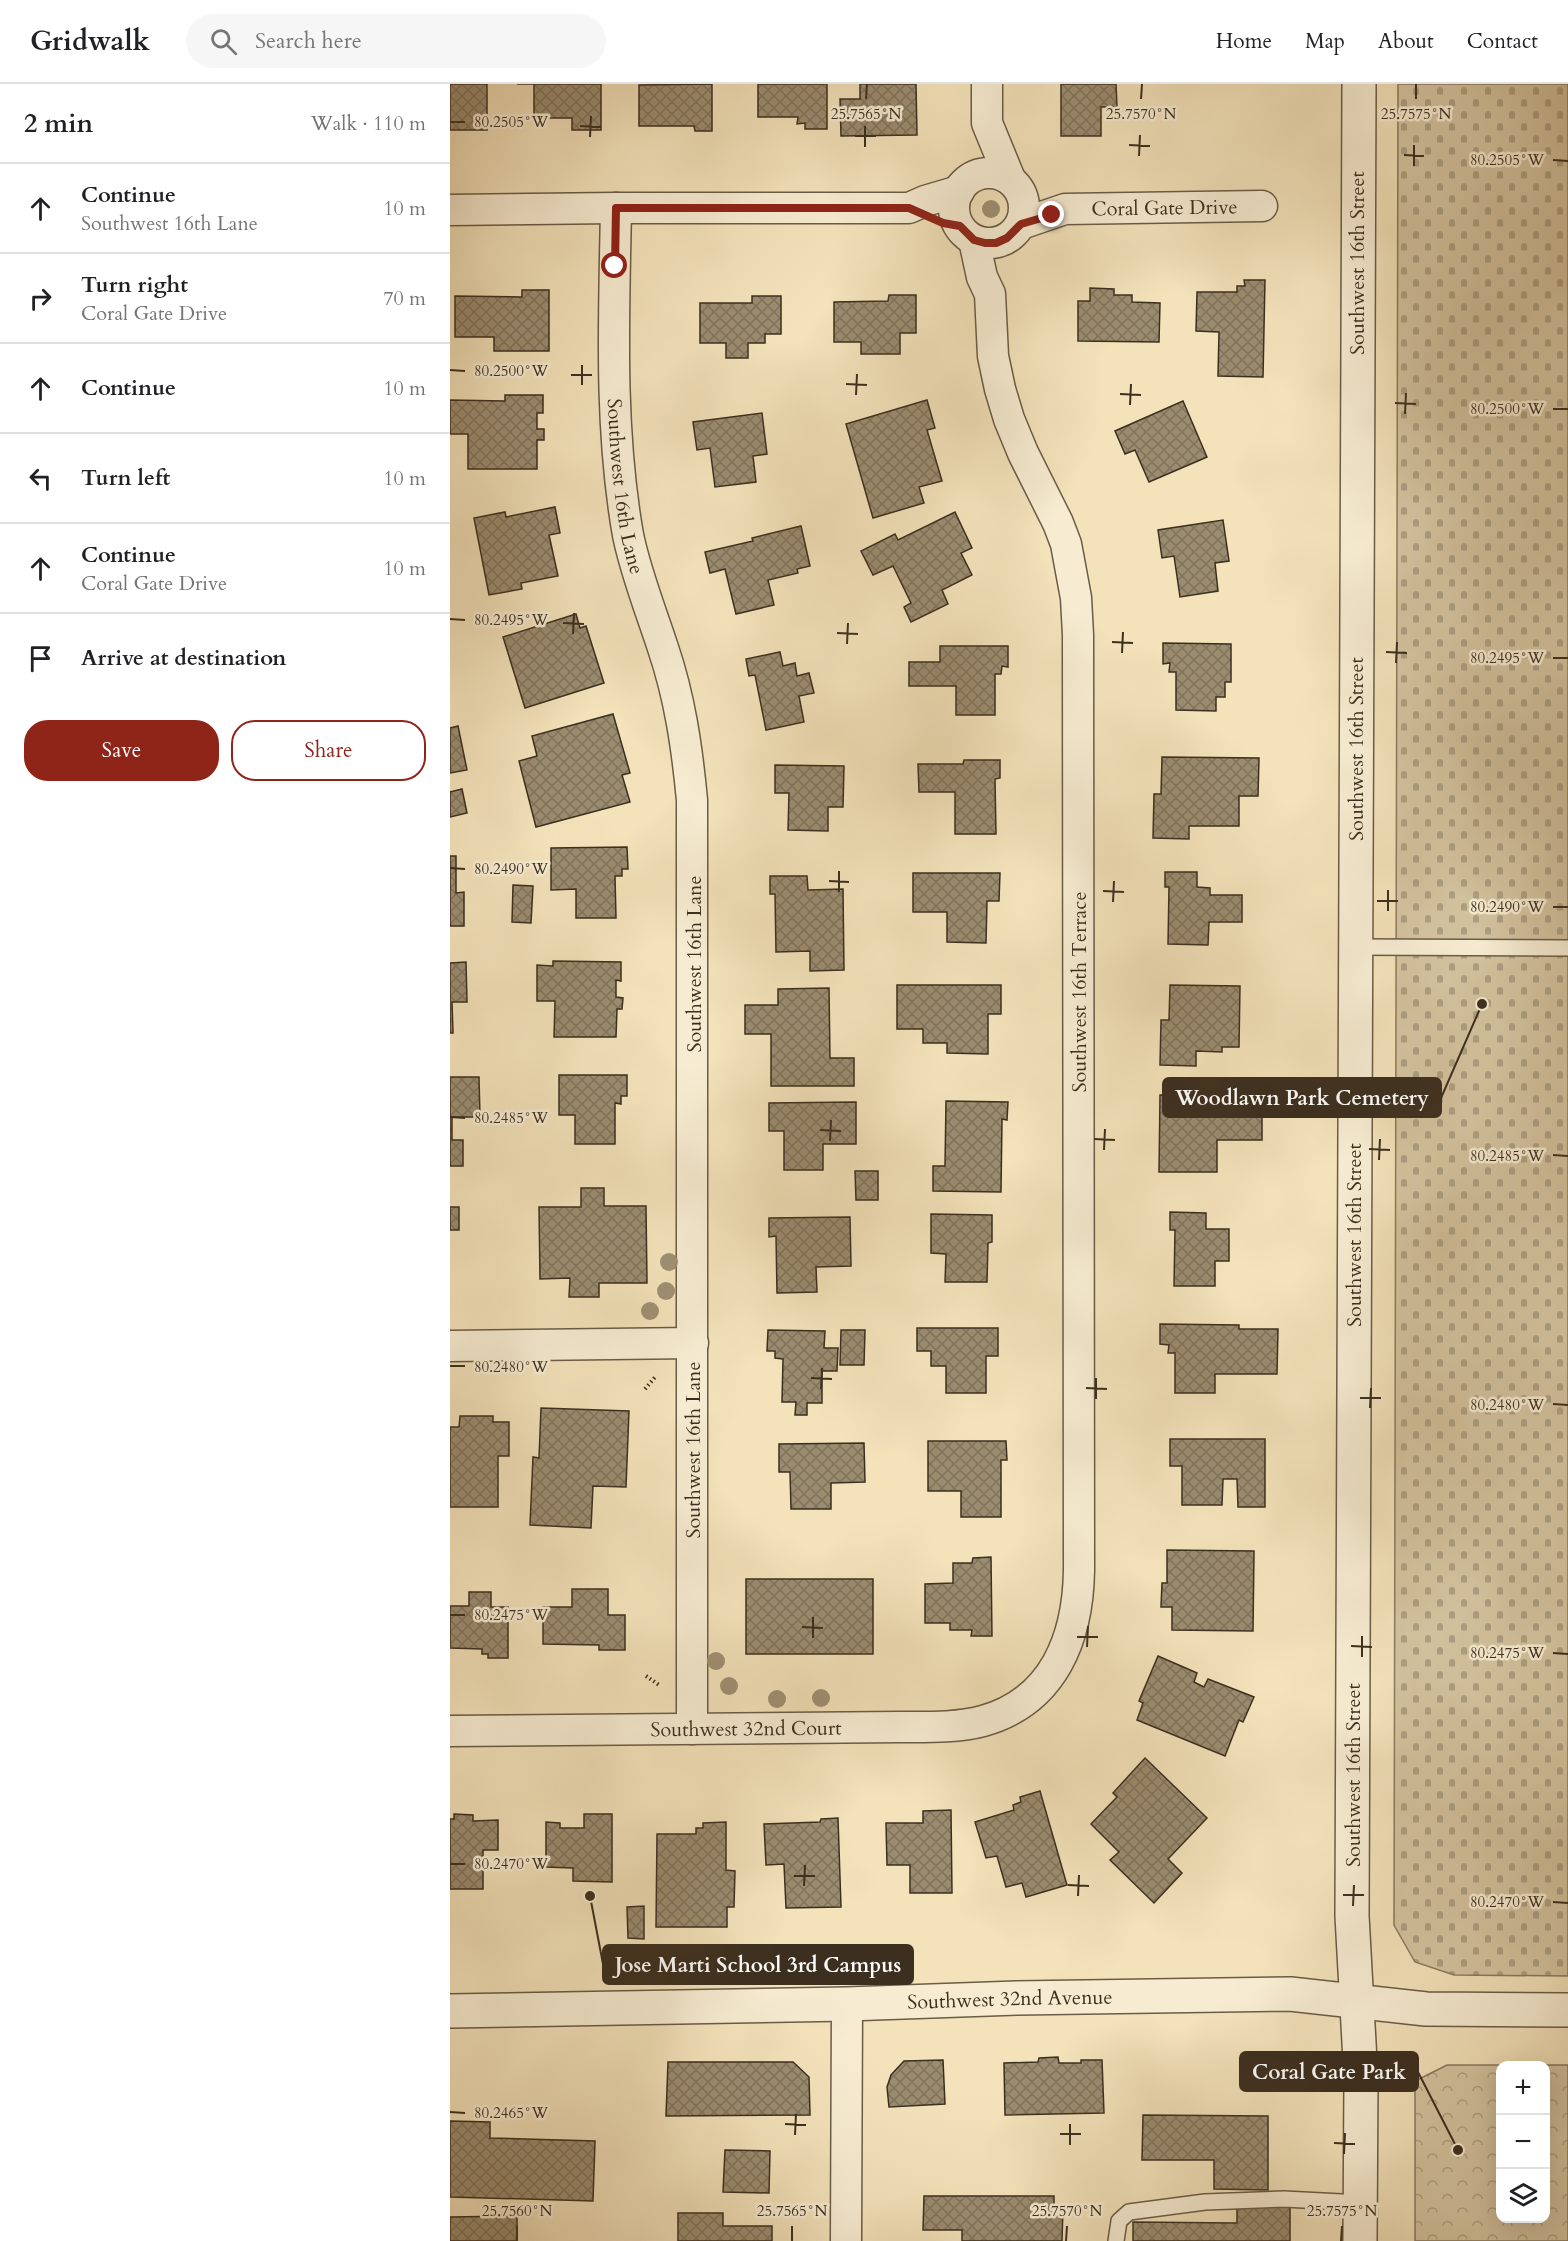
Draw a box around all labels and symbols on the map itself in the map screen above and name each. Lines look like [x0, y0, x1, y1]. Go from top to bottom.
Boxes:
text: 25.7565°N [831, 104, 901, 124]
text: 25.7570°N [1106, 104, 1176, 124]
text: 25.7575°N [1381, 104, 1451, 124]
text: 80.2505°W [474, 112, 549, 132]
text: 80.2505°W [1470, 150, 1545, 170]
street label: Southwest 16th Street [1344, 170, 1371, 355]
street label: Coral Gate Drive [1091, 193, 1238, 222]
route end [1038, 201, 1064, 227]
route start [601, 252, 627, 278]
text: 80.2500°W [474, 361, 549, 381]
street label: Southwest 16th Lane [601, 398, 651, 577]
text: 80.2500°W [1470, 399, 1545, 419]
text: 80.2495°W [474, 610, 549, 630]
text: 80.2495°W [1470, 648, 1545, 668]
street label: Southwest 16th Street [1343, 656, 1370, 841]
text: 80.2490°W [474, 859, 549, 879]
street label: Southwest 16th Lane [681, 876, 708, 1052]
street label: Southwest 16th Terrace [1066, 892, 1093, 1092]
text: 80.2490°W [1470, 897, 1545, 917]
callout: Woodlawn Park Cemetery [1163, 1078, 1441, 1117]
text: Woodlawn Park Cemetery [1174, 1084, 1429, 1113]
text: 80.2485°W [474, 1108, 549, 1128]
street label: Southwest 16th Street [1341, 1142, 1368, 1327]
text: 80.2485°W [1470, 1146, 1545, 1166]
text: 80.2480°W [474, 1357, 549, 1377]
street label: Southwest 16th Lane [680, 1362, 707, 1538]
text: 80.2480°W [1470, 1395, 1545, 1415]
text: 80.2475°W [474, 1605, 549, 1625]
text: 80.2475°W [1470, 1643, 1545, 1663]
street label: Southwest 16th Street [1340, 1682, 1367, 1867]
street label: Southwest 32nd Court [650, 1714, 842, 1743]
text: 80.2470°W [474, 1854, 549, 1874]
text: 80.2470°W [1470, 1892, 1545, 1912]
callout: Jose Marti School 3rd Campus [603, 1945, 913, 1984]
text: Jose Marti School 3rd Campus [612, 1951, 901, 1980]
street label: Southwest 32nd Avenue [907, 1983, 1113, 2015]
callout: Coral Gate Park [1240, 2052, 1418, 2091]
text: Coral Gate Park [1252, 2058, 1406, 2087]
text: 80.2465°W [474, 2103, 549, 2123]
text: 25.7560°N [482, 2201, 552, 2221]
text: 25.7565°N [757, 2201, 827, 2221]
text: 25.7570°N [1032, 2201, 1102, 2221]
text: 25.7575°N [1307, 2201, 1377, 2221]

